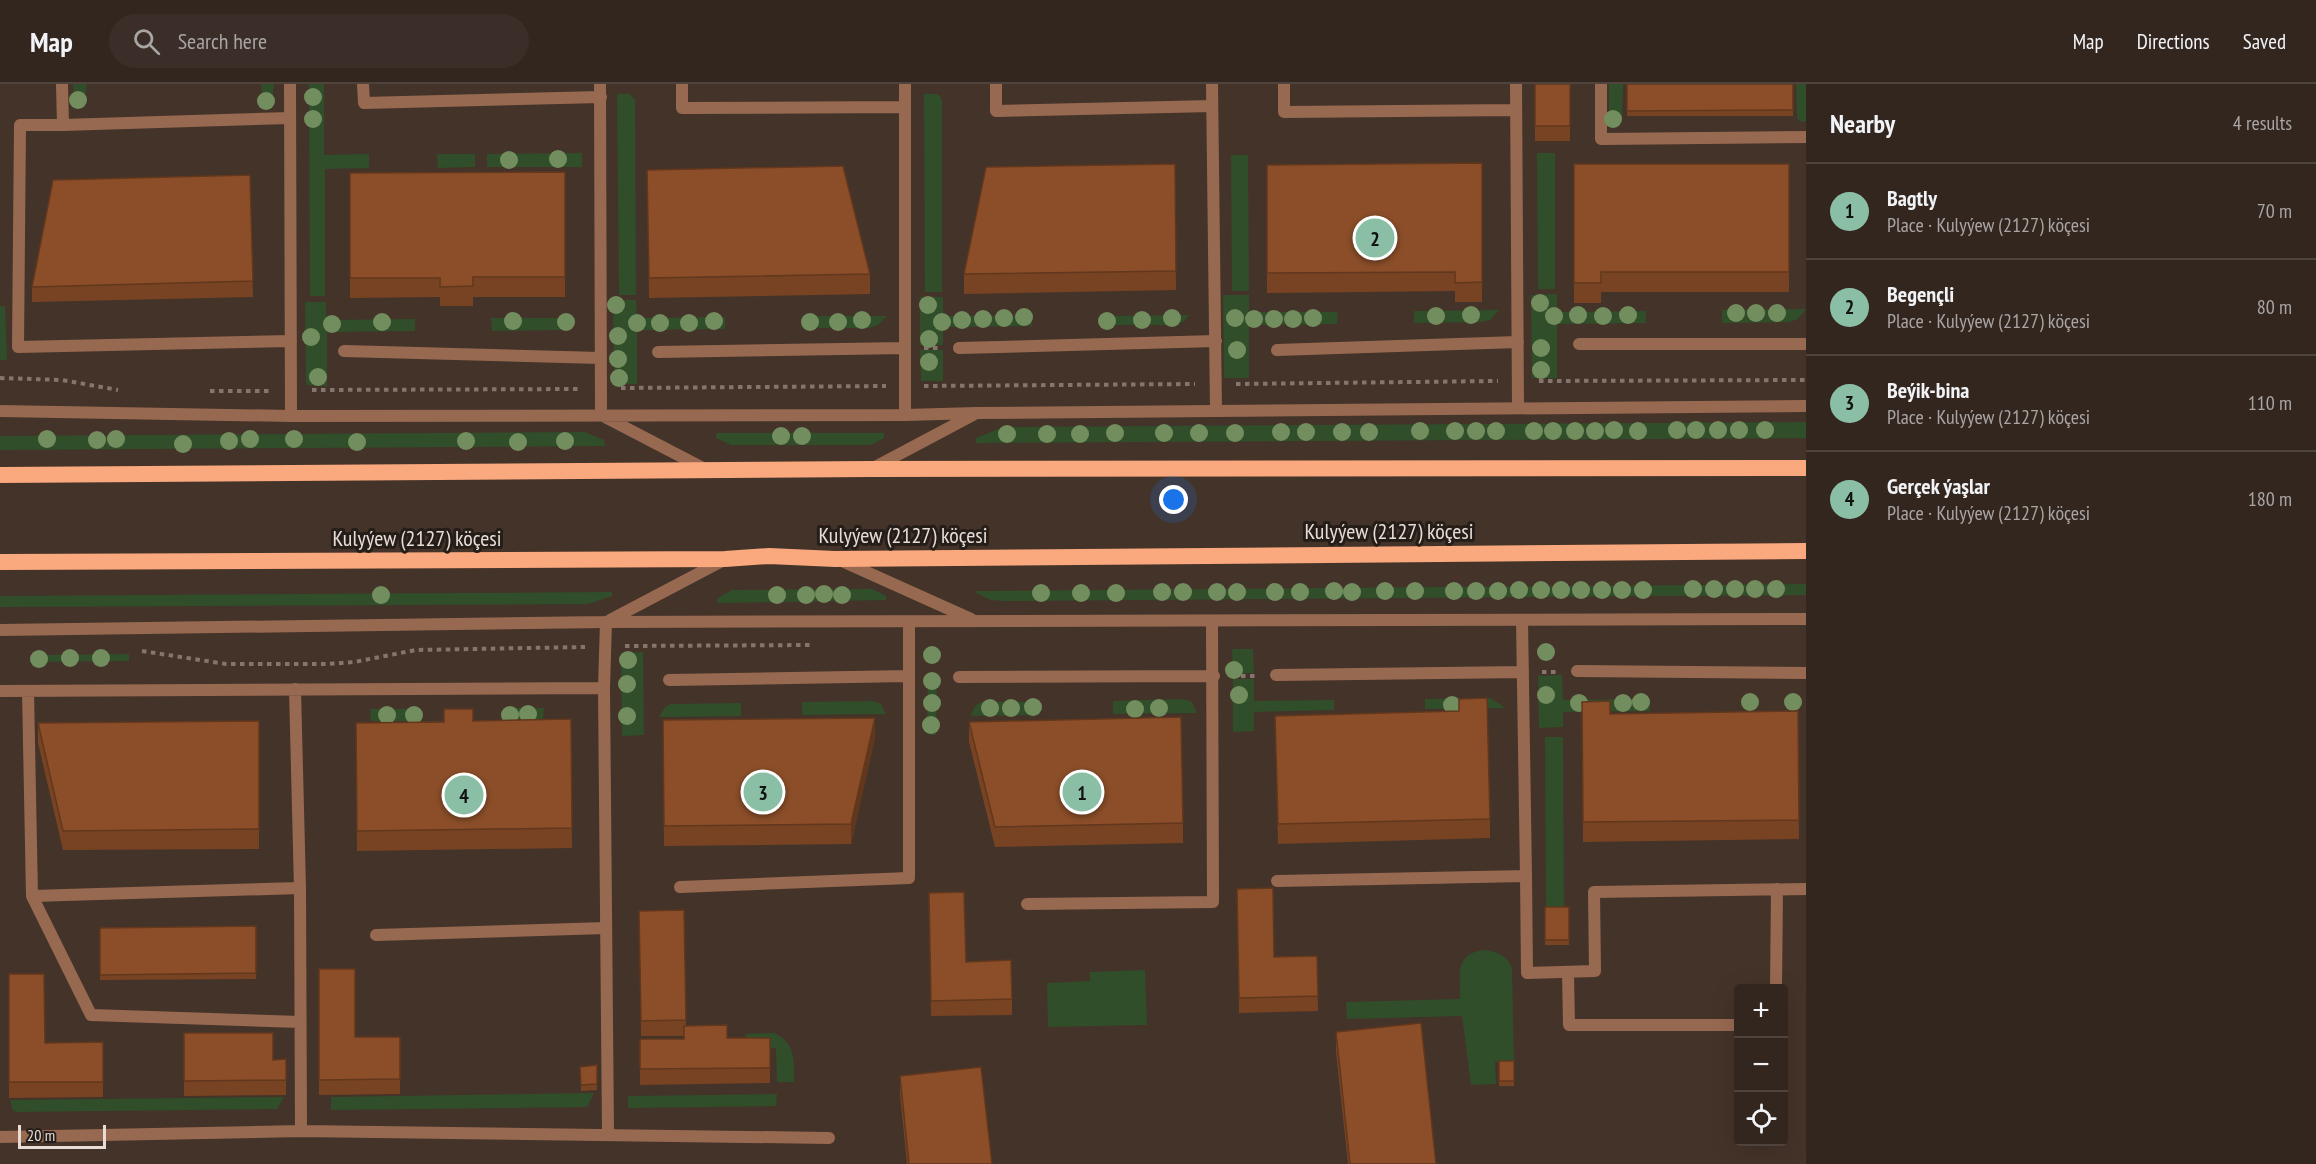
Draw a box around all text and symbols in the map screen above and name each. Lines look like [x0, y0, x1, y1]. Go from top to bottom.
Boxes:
search box [109, 14, 529, 68]
text: Map [30, 23, 73, 60]
icon: search [130, 25, 163, 58]
text: Search here [178, 27, 267, 55]
text: Map [2073, 28, 2104, 55]
text: Directions [2137, 28, 2210, 55]
text: Saved [2243, 28, 2286, 55]
text: Nearby [1830, 107, 1895, 140]
text: 4 results [2233, 110, 2292, 136]
text: Bagtly [1887, 184, 1937, 212]
text: 1 [1845, 198, 1854, 224]
text: 70 m [2257, 198, 2292, 224]
text: Place · Kulyýew (2127) köçesi [1887, 212, 2090, 238]
pin: 2 [1356, 216, 1394, 260]
text: Begençli [1887, 280, 1954, 308]
text: 2 [1845, 294, 1854, 320]
text: 80 m [2257, 294, 2292, 320]
text: Place · Kulyýew (2127) köçesi [1887, 308, 2090, 334]
text: Beýik-bina [1887, 376, 1969, 404]
text: 3 [1845, 390, 1854, 416]
text: 110 m [2248, 390, 2292, 416]
text: Place · Kulyýew (2127) köçesi [1887, 404, 2090, 430]
text: Gerçek ýaşlar [1887, 472, 1990, 500]
your location [1159, 485, 1188, 514]
text: 4 [1845, 486, 1854, 512]
text: 180 m [2248, 486, 2292, 512]
text: Place · Kulyýew (2127) köçesi [1887, 500, 2090, 526]
street label: Kulyýew (2127) köçesi [1304, 517, 1474, 545]
street label: Kulyýew (2127) köçesi [818, 521, 988, 549]
street label: Kulyýew (2127) köçesi [332, 524, 502, 552]
pin: 3 [744, 770, 783, 814]
pin: 1 [1062, 770, 1102, 814]
pin: 4 [444, 772, 484, 818]
map controls [1734, 984, 1788, 1146]
button: + [1734, 984, 1788, 1038]
button: − [1734, 1038, 1788, 1092]
button: locate [1734, 1092, 1788, 1146]
scale bar [18, 1122, 106, 1150]
text: 20 m [27, 1125, 55, 1145]

